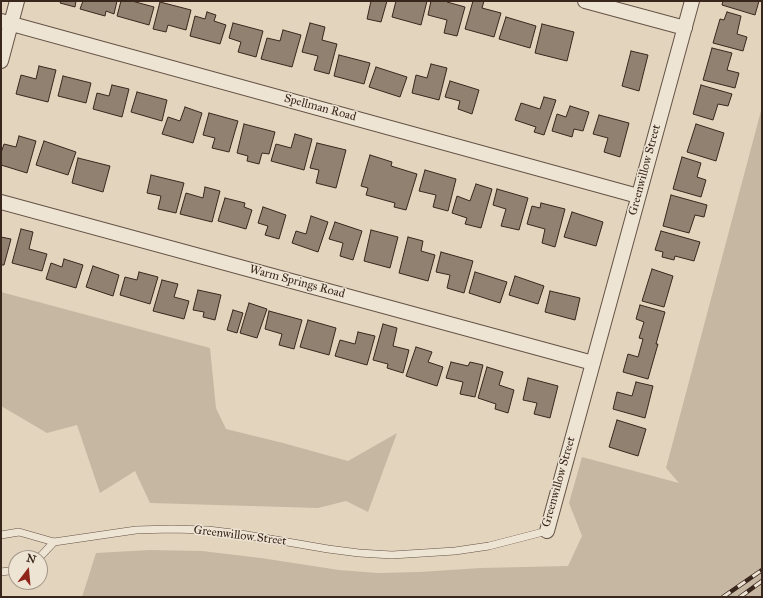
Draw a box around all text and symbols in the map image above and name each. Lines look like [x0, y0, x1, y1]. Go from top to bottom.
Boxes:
street label: Spellman Road [282, 91, 358, 125]
street label: Greenwillow Street [626, 123, 664, 217]
street label: Warm Springs Road [248, 262, 346, 302]
street label: Greenwillow Street [539, 435, 579, 529]
street label: Greenwillow Street [193, 523, 287, 549]
north arrow [8, 550, 48, 590]
text: N [25, 551, 37, 566]

